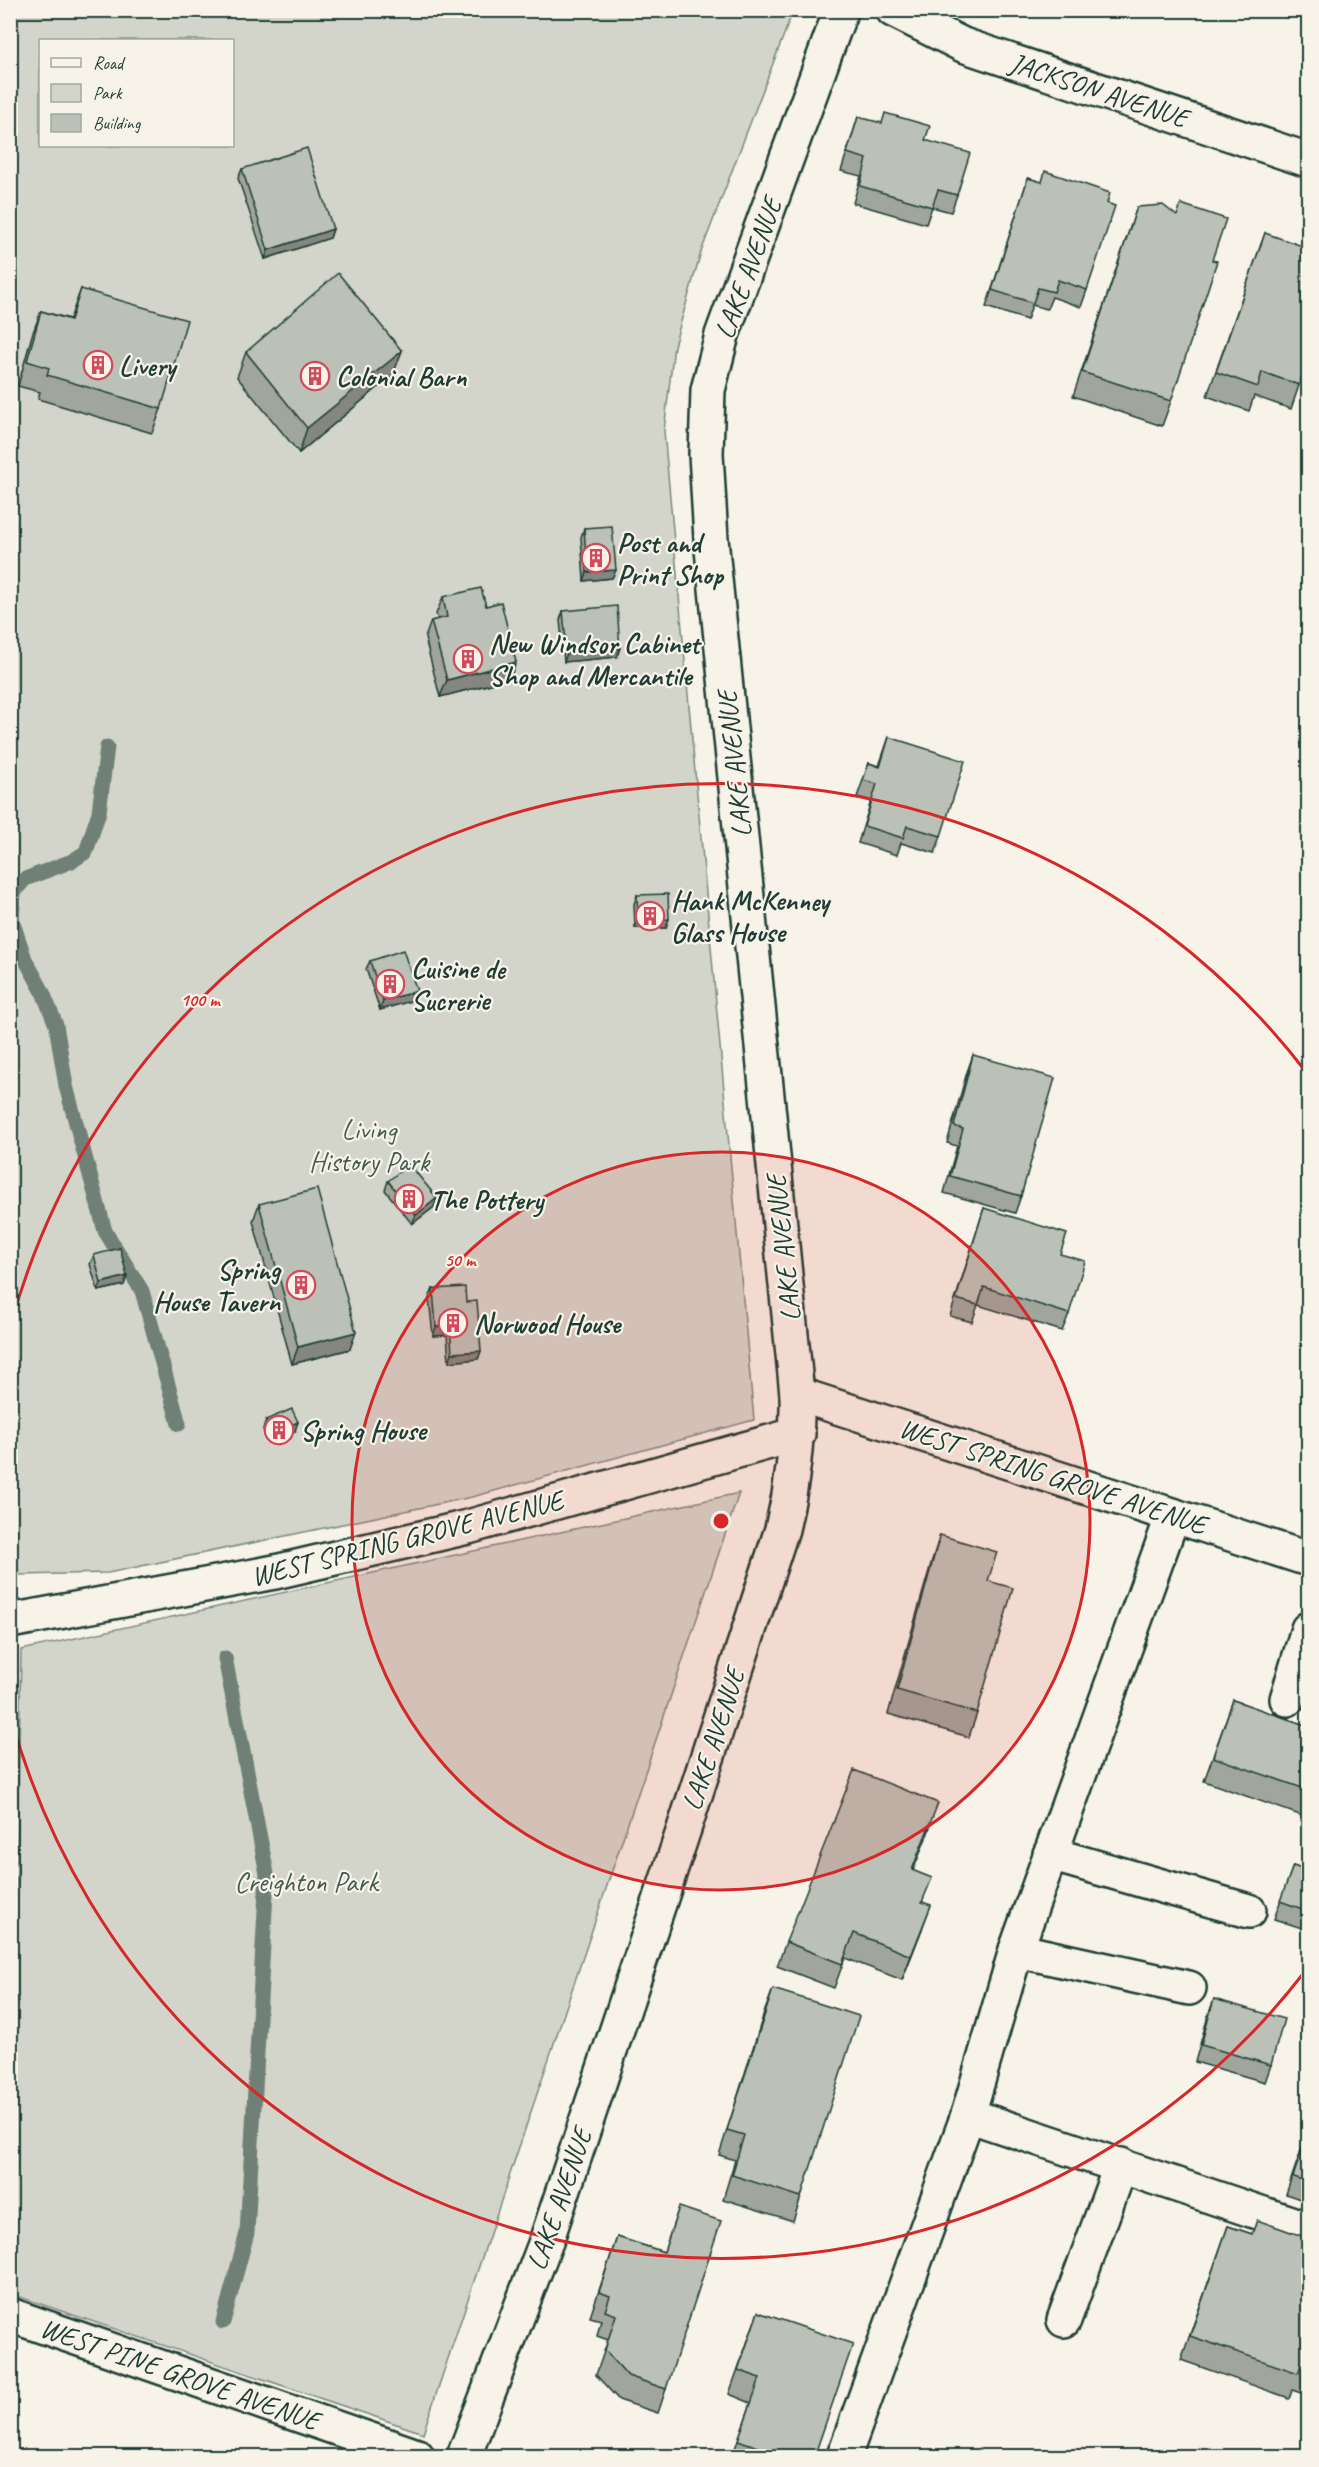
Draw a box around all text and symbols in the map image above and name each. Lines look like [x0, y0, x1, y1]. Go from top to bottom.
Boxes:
legend [39, 39, 234, 147]
street label: JACKSON AVENUE [1004, 44, 1196, 136]
text: Road [93, 52, 126, 74]
text: Park [93, 82, 123, 104]
text: Building [93, 112, 142, 134]
street label: LAKE AVENUE [706, 189, 791, 343]
place label: Livery [119, 348, 179, 383]
building icon: Livery [82, 349, 114, 381]
place label: Colonial Barn [336, 359, 467, 394]
building icon: Colonial Barn [299, 360, 331, 392]
place label: Post and Print Shop [617, 525, 725, 592]
building icon: Post and Print Shop [580, 542, 612, 574]
place label: New Windsor Cabinet Shop and Mercantile [489, 626, 703, 693]
building icon: New Windsor Cabinet Shop and Mercantile [452, 643, 484, 675]
street label: LAKE AVENUE [709, 685, 759, 839]
place label: Hank McKenney Glass House [671, 883, 832, 950]
building icon: Hank McKenney Glass House [634, 900, 666, 932]
place label: Cuisine de Sucrerie [411, 951, 507, 1018]
building icon: Cuisine de Sucrerie [374, 968, 406, 1000]
text: 100 m [181, 989, 221, 1011]
park label: Living History Park [309, 1112, 431, 1179]
street label: LAKE AVENUE [758, 1169, 808, 1323]
place label: The Pottery [430, 1182, 546, 1218]
building icon: The Pottery [393, 1183, 425, 1215]
text: 50 m [445, 1249, 477, 1271]
place label: Spring House Tavern [153, 1252, 282, 1319]
building icon: Spring House Tavern [285, 1269, 317, 1301]
place label: Norwood House [474, 1306, 623, 1341]
building icon: Norwood House [437, 1307, 469, 1339]
street label: WEST SPRING GROVE AVENUE [895, 1410, 1214, 1543]
place label: Spring House [300, 1413, 428, 1448]
building icon: Spring House [263, 1414, 295, 1446]
street label: WEST SPRING GROVE AVENUE [247, 1482, 570, 1594]
centre of rings [711, 1511, 731, 1531]
street label: LAKE AVENUE [674, 1660, 754, 1814]
park label: Creighton Park [234, 1864, 380, 1899]
street label: LAKE AVENUE [518, 2120, 601, 2274]
street label: WEST PINE GROVE AVENUE [36, 2310, 327, 2439]

